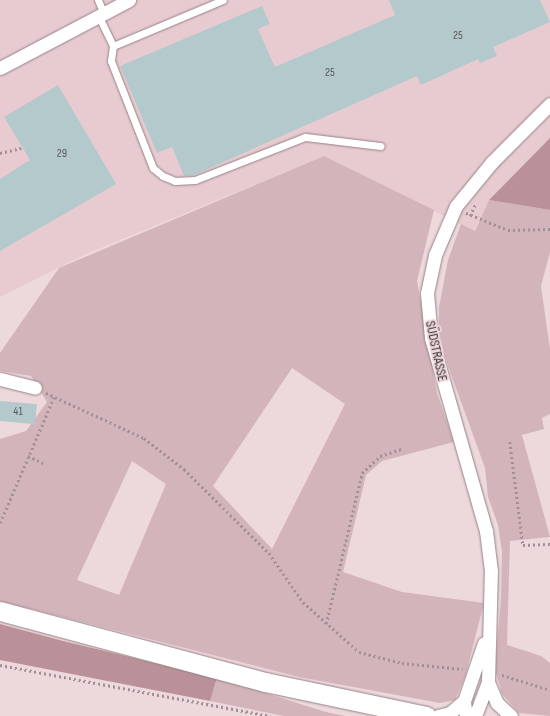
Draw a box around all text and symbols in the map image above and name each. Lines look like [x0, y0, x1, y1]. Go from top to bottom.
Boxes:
house number: 25 [453, 29, 463, 43]
house number: 25 [325, 66, 335, 80]
house number: 29 [57, 147, 67, 161]
street label: SÜDSTRASSE [421, 319, 451, 383]
house number: 41 [13, 405, 23, 419]

